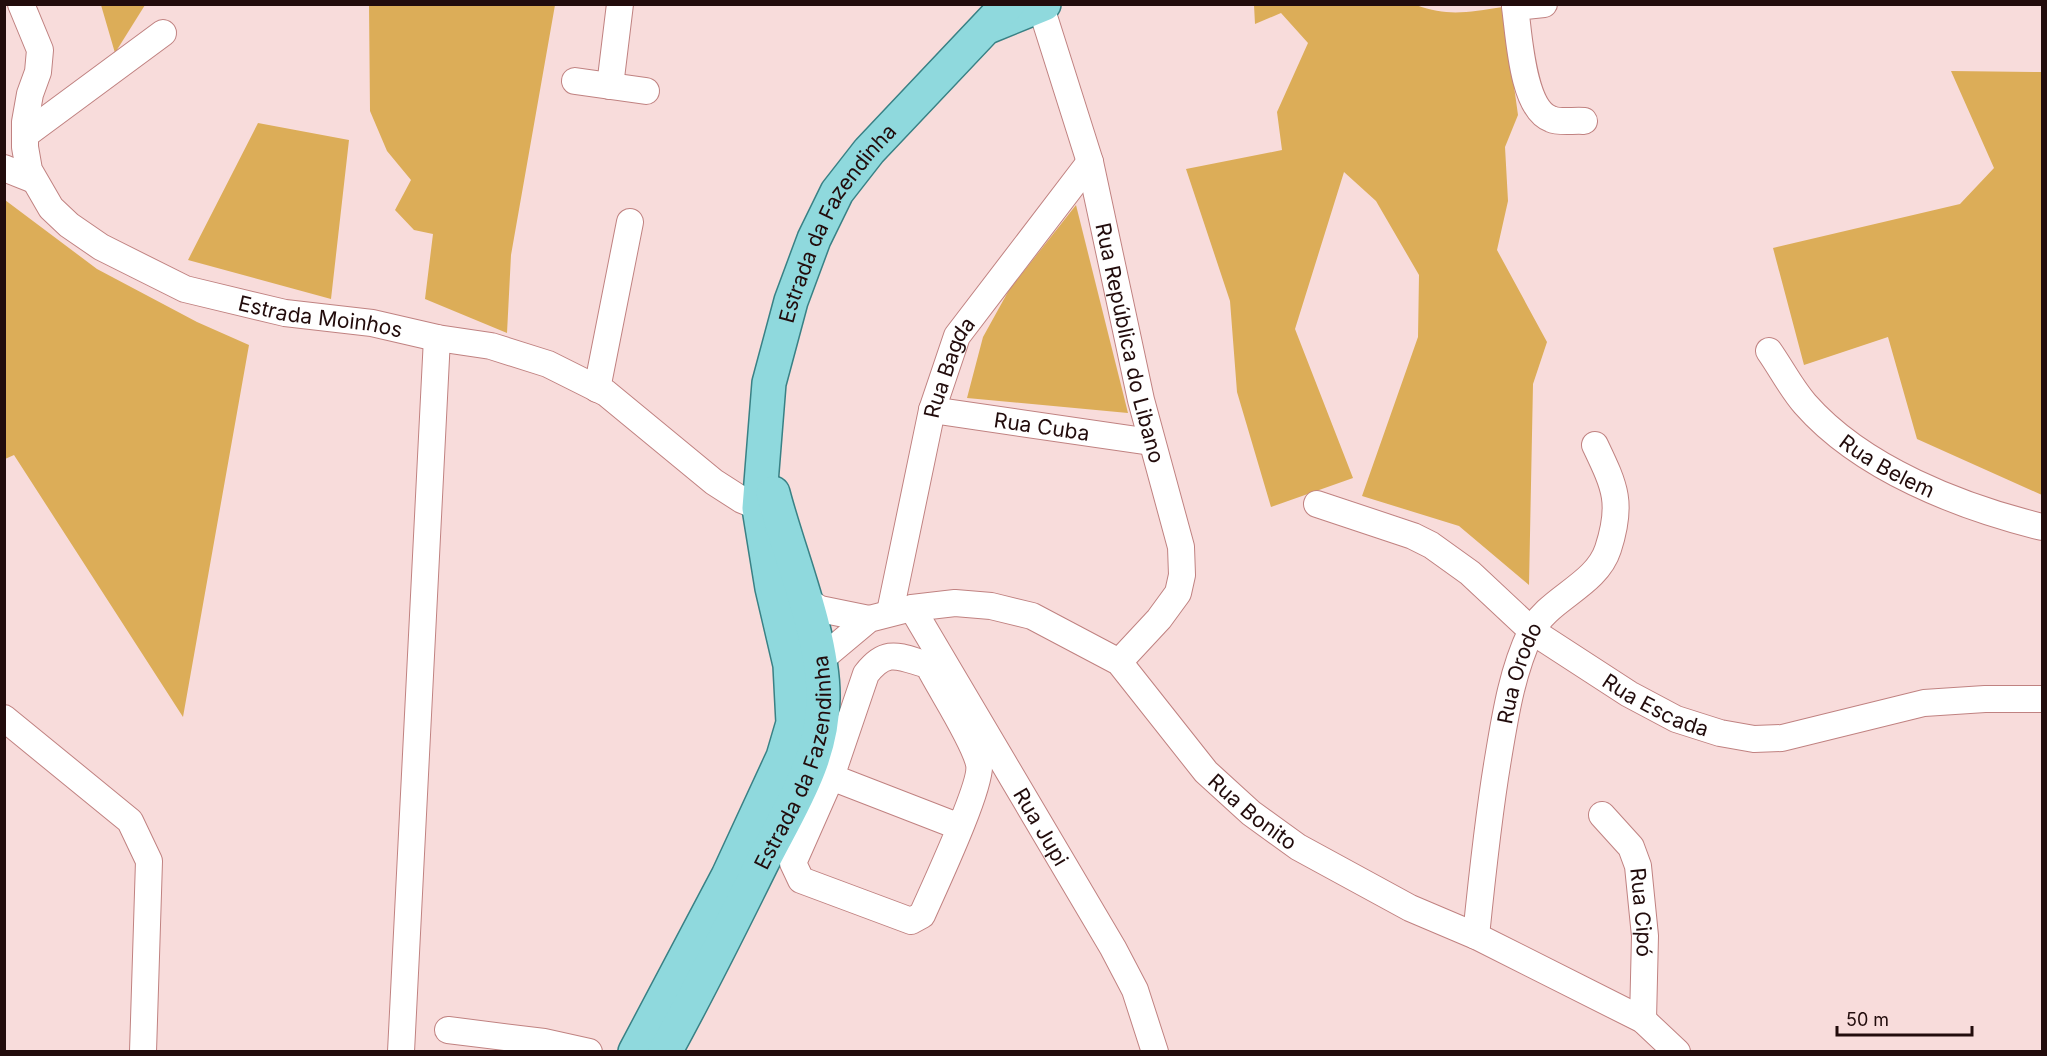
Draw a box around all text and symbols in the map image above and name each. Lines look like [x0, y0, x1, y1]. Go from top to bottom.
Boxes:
street label: Estrada da Fazendinha [773, 118, 901, 325]
street label: Rua República do Libano [1091, 220, 1170, 466]
street label: Estrada Moinhos [236, 290, 405, 342]
street label: Rua Bagda [918, 312, 980, 420]
street label: Rua Cuba [992, 407, 1091, 445]
street label: Rua Belem [1835, 429, 1939, 503]
street label: Rua Orodo [1492, 617, 1547, 726]
street label: Estrada da Fazendinha [748, 654, 836, 873]
street label: Rua Escada [1598, 668, 1712, 741]
street label: Rua Bonito [1204, 768, 1302, 855]
street label: Rua Jupi [1009, 783, 1074, 870]
street label: Rua Cipó [1626, 867, 1658, 957]
scale bar [1837, 999, 1972, 1037]
text: 50 m [1846, 1009, 1889, 1030]

